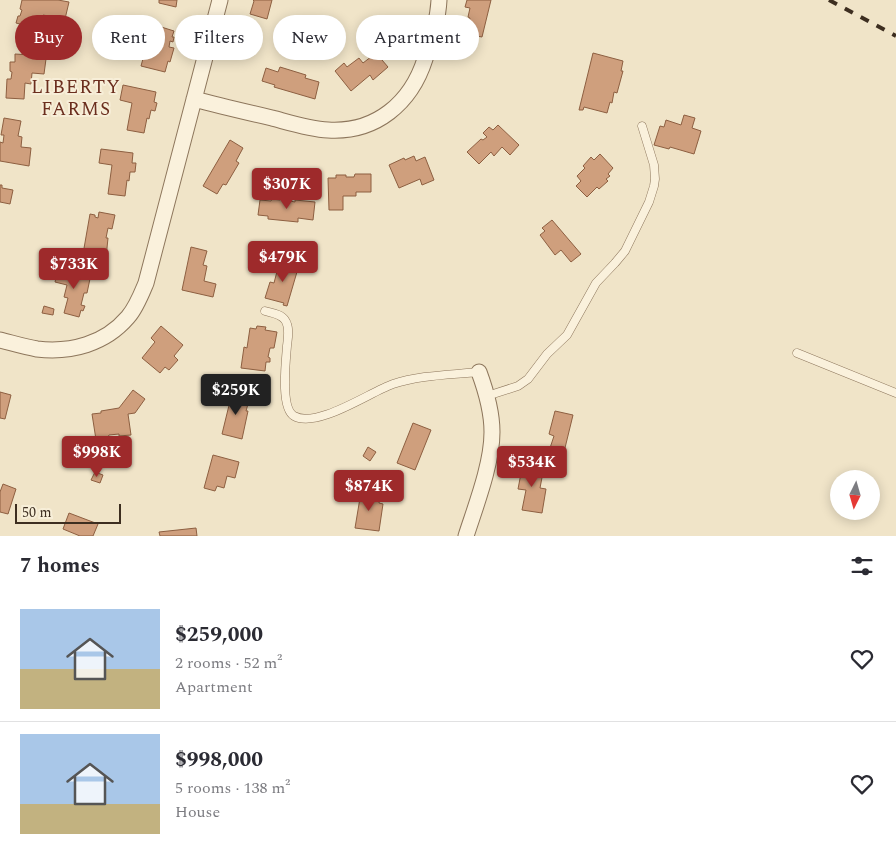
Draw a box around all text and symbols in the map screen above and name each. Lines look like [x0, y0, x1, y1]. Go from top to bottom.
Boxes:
chip: Buy [15, 15, 82, 60]
chip: Rent [92, 15, 165, 60]
chip: Filters [175, 15, 263, 60]
chip: New [273, 15, 346, 60]
chip: Apartment [356, 15, 479, 60]
district label: LIBERTY FARMS [31, 73, 121, 124]
pin: $307K [252, 168, 322, 210]
text: $307K [263, 172, 311, 196]
pin: $479K [248, 240, 318, 283]
text: $479K [259, 245, 307, 269]
pin: $733K [39, 248, 109, 290]
text: $733K [50, 252, 98, 276]
pin: $259K [201, 374, 271, 416]
text: $259K [212, 378, 260, 402]
pin: $998K [62, 436, 132, 478]
text: $998K [73, 440, 121, 464]
pin: $534K [497, 446, 567, 488]
text: $534K [508, 450, 556, 474]
pin: $874K [334, 470, 404, 512]
north arrow [830, 470, 880, 520]
map controls [830, 470, 880, 520]
text: $874K [345, 474, 393, 498]
scale bar [15, 501, 121, 524]
text: 50 m [22, 502, 52, 523]
text: 7 homes [20, 550, 100, 582]
icon: filters [848, 552, 876, 580]
text: $259,000 [175, 619, 263, 651]
icon: home [60, 629, 120, 689]
icon: heart [848, 645, 876, 673]
text: 2 rooms · 52 m² [175, 651, 282, 675]
text: Apartment [175, 675, 253, 699]
text: $998,000 [175, 744, 263, 776]
icon: home [60, 754, 120, 814]
icon: heart [848, 770, 876, 798]
text: 5 rooms · 138 m² [175, 776, 290, 800]
text: House [175, 800, 220, 824]

